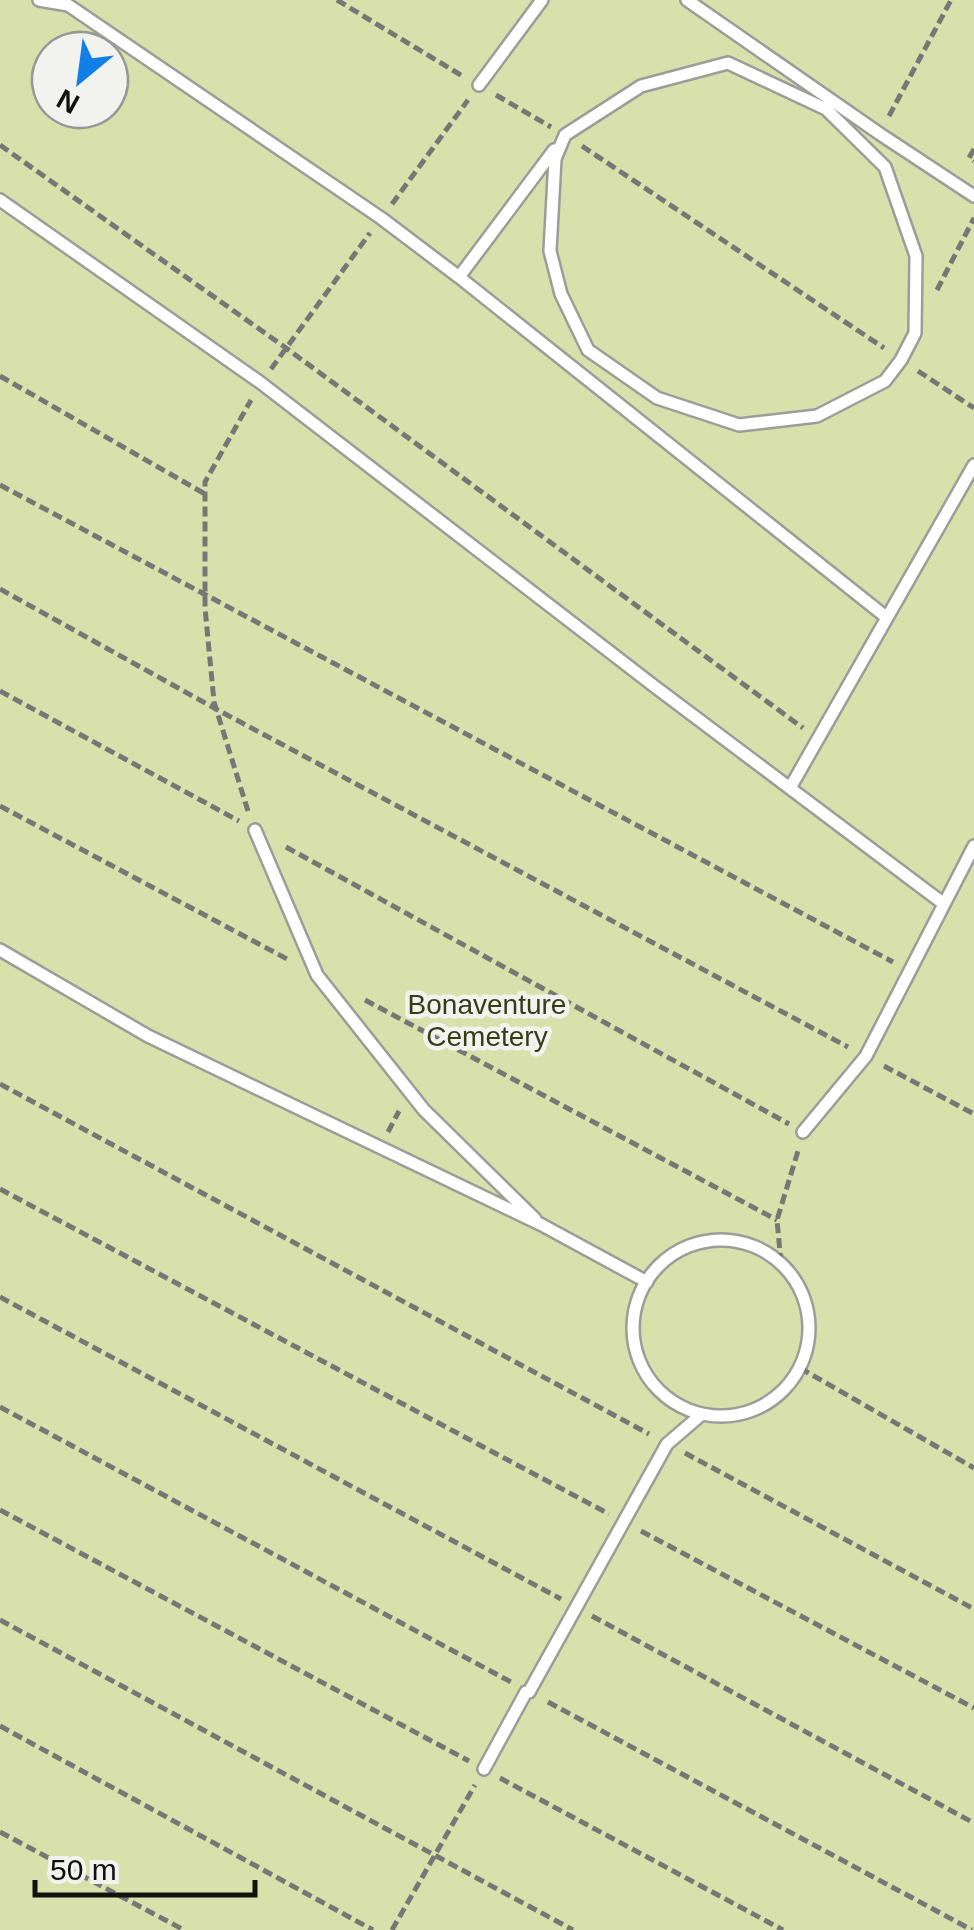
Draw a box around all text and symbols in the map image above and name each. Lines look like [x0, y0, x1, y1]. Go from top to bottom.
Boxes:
north arrow [30, 30, 130, 130]
text: N [52, 83, 84, 120]
park label: Bonaventure Cemetery [408, 989, 566, 1052]
scale bar [35, 1835, 255, 1897]
text: 50 m [50, 1853, 117, 1886]

